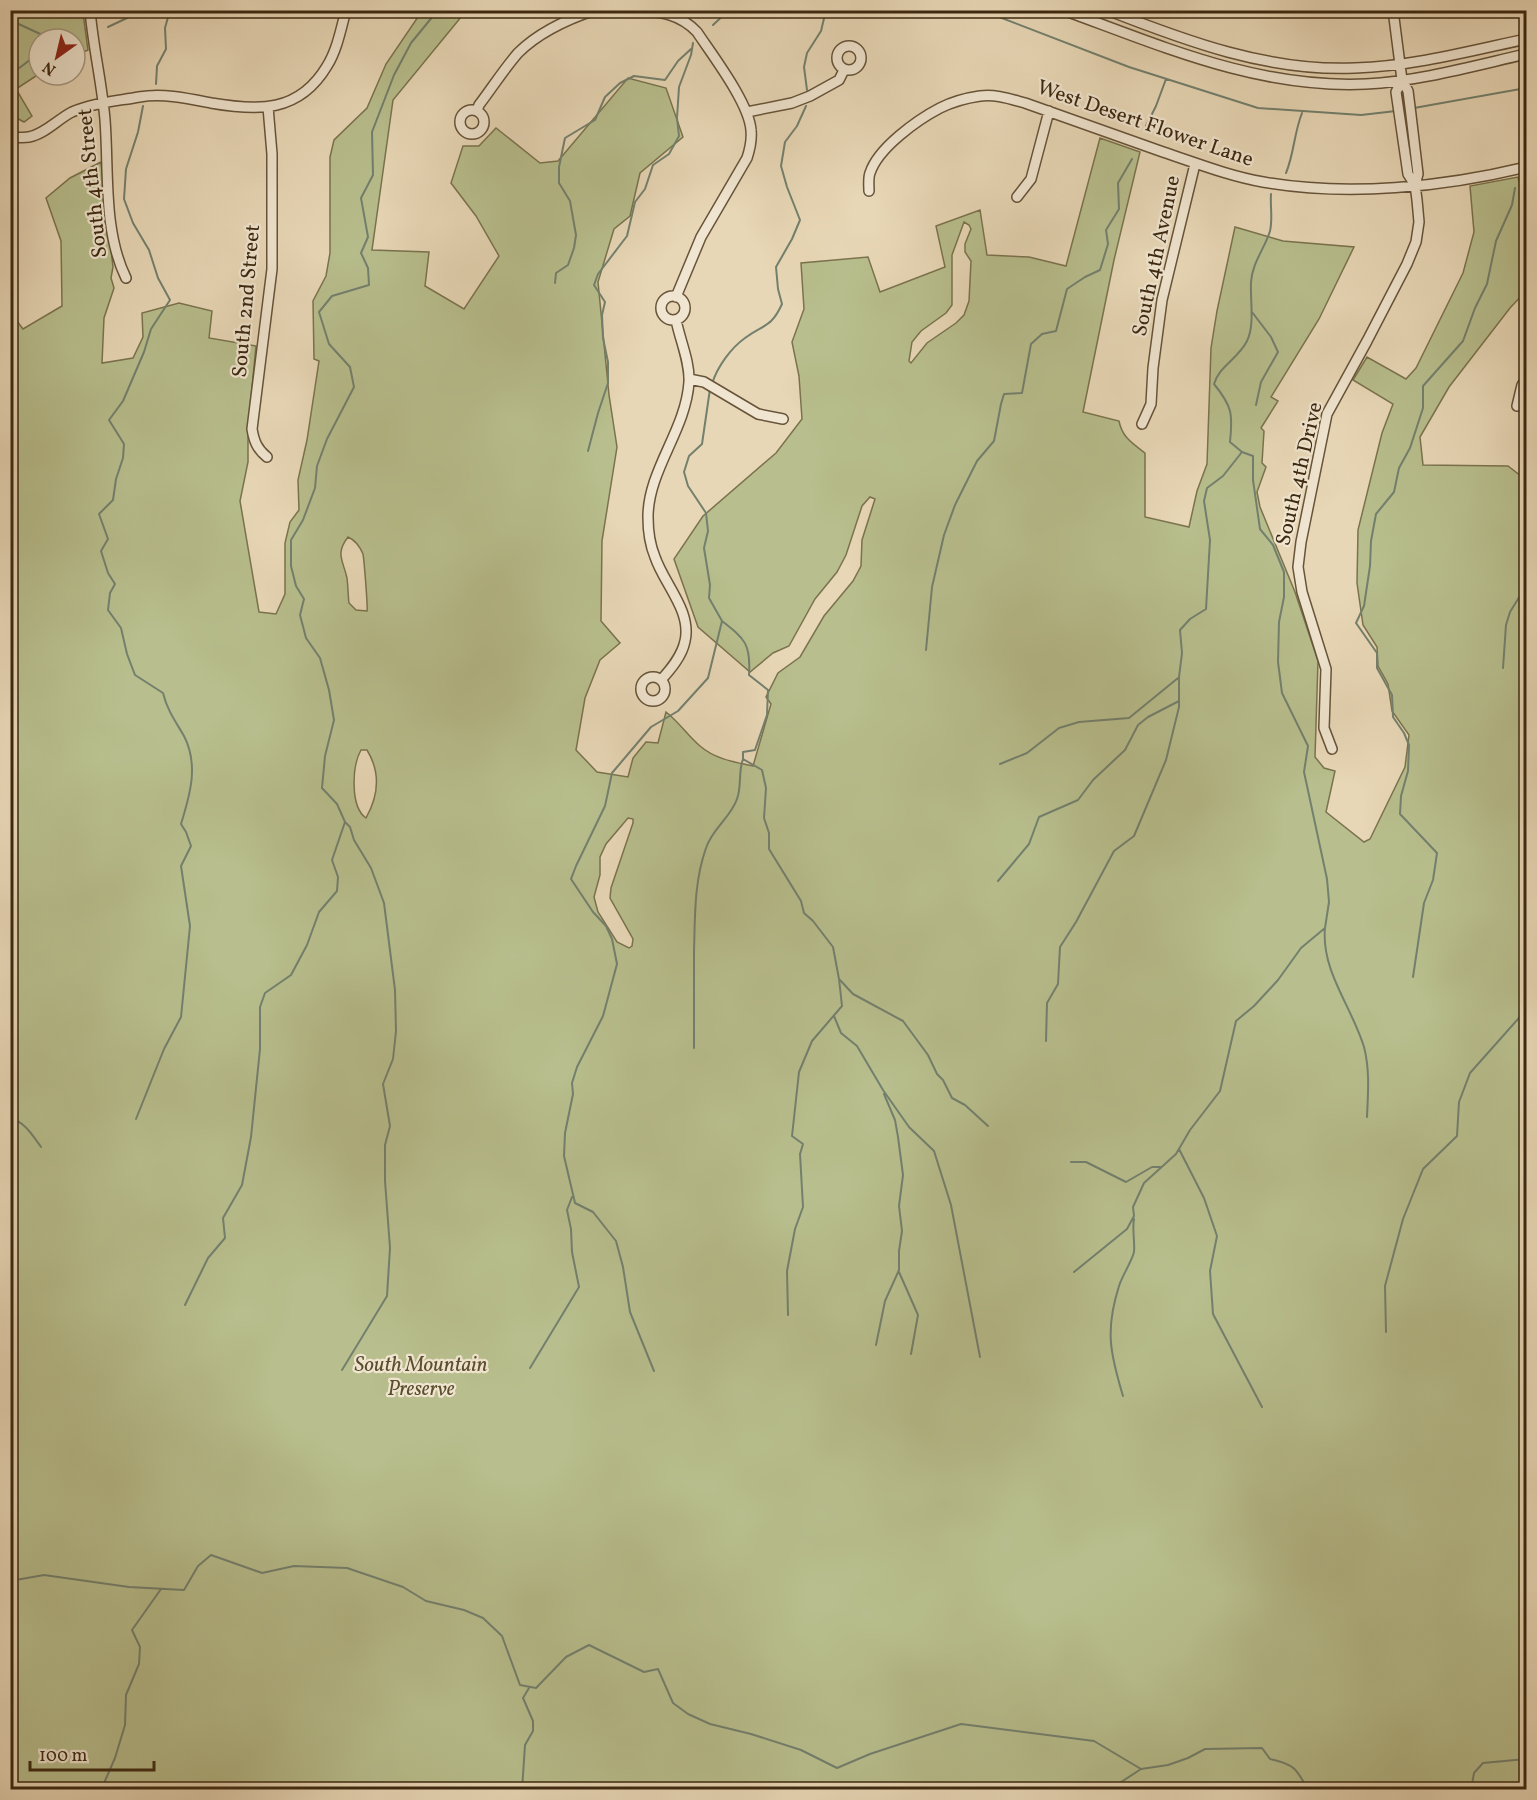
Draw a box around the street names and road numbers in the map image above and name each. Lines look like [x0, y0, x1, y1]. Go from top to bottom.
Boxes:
street label: West Desert Flower Lane [1033, 73, 1257, 175]
street label: South 4th Street [71, 107, 115, 259]
street label: South 4th Avenue [1126, 173, 1188, 339]
street label: South 2nd Street [226, 223, 268, 379]
street label: South 4th Drive [1269, 399, 1331, 549]

